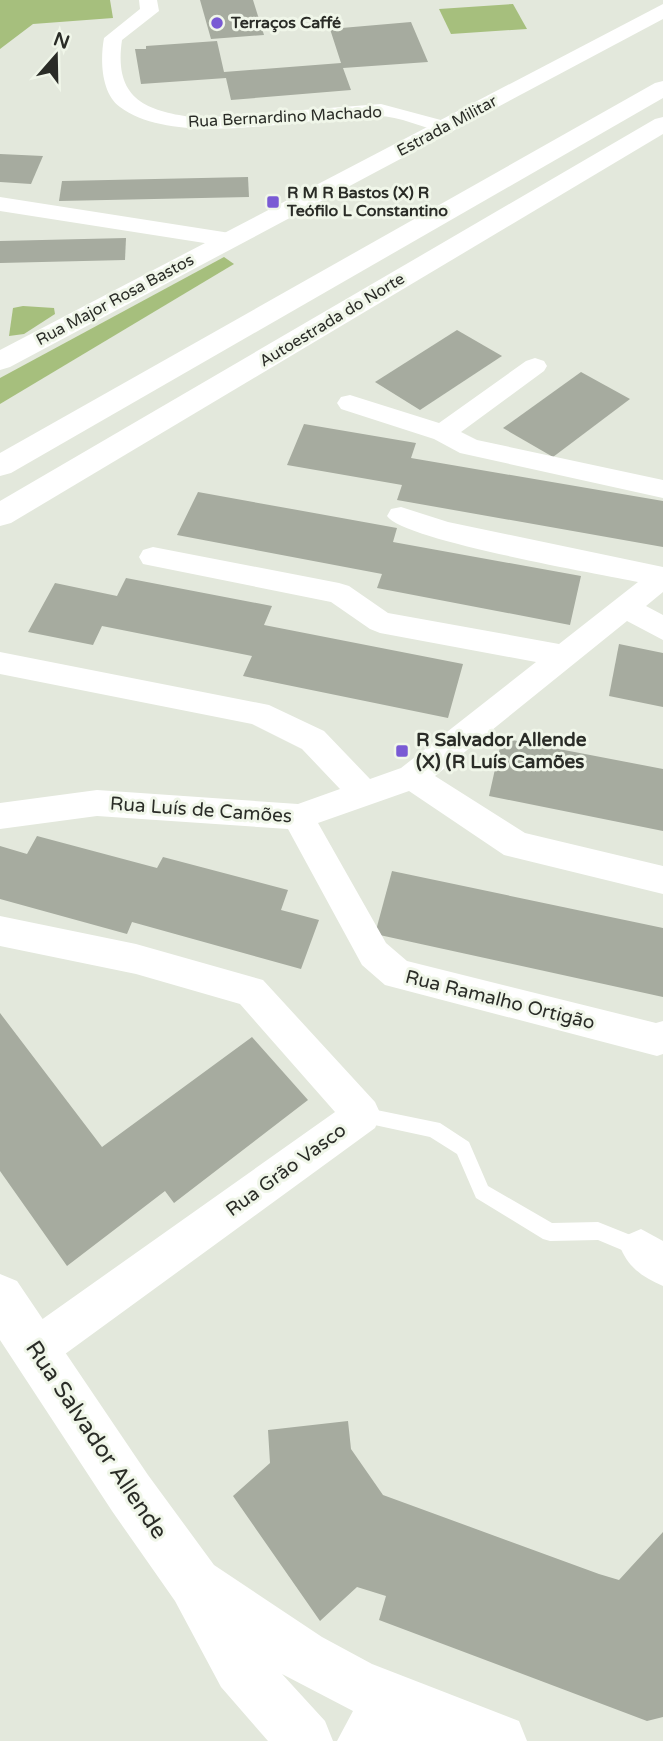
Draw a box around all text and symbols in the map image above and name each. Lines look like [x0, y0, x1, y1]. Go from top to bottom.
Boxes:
place label: Terraços Caffé [230, 13, 341, 33]
marker: Terraços Caffé [209, 15, 225, 31]
north arrow [21, 21, 91, 91]
text: N [51, 28, 72, 54]
street label: Estrada Militar [393, 91, 501, 161]
street label: Rua Bernardino Machado [187, 102, 383, 132]
place label: R M R Bastos (X) R Teófilo L Constantino [286, 183, 448, 221]
marker: R M R Bastos (X) R Teófilo L Constantino [265, 194, 281, 210]
street label: Rua Major Rosa Bastos [33, 250, 197, 350]
street label: Autoestrada do Norte [256, 269, 408, 371]
place label: R Salvador Allende (X) (R Luís Camões [416, 729, 587, 773]
marker: R Salvador Allende (X) (R Luís Camões [394, 743, 410, 759]
street label: Rua Luís de Camões [109, 793, 293, 827]
street label: Rua Ramalho Ortigão [403, 966, 597, 1034]
street label: Rua Grão Vasco [222, 1119, 350, 1221]
street label: Rua Salvador Allende [19, 1335, 173, 1545]

